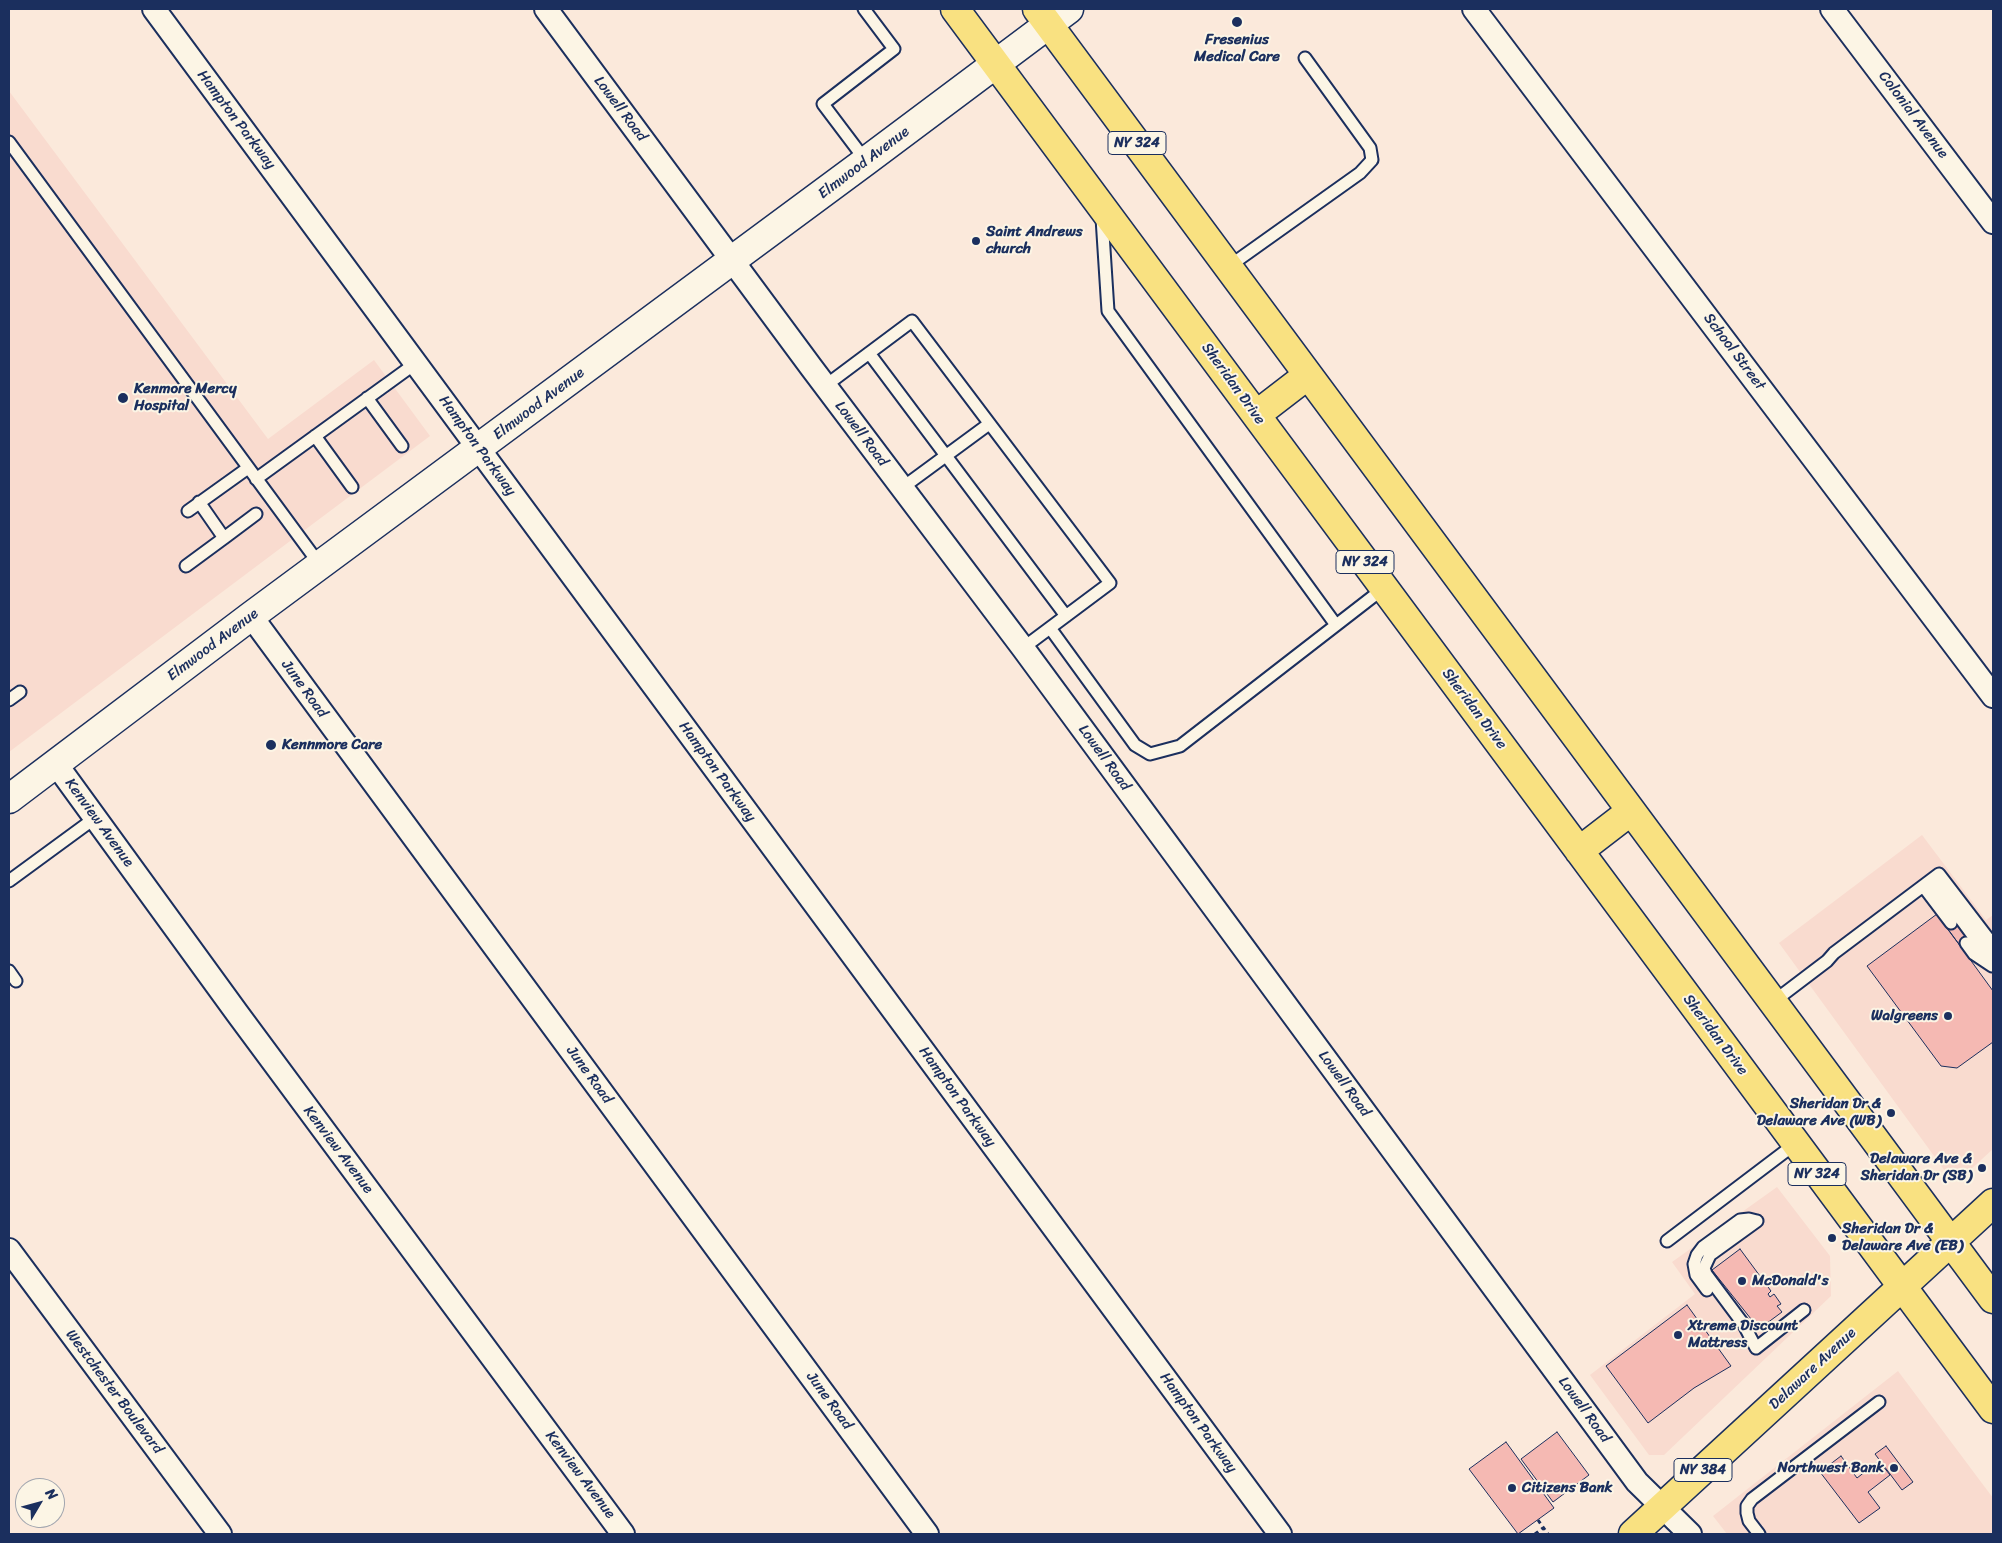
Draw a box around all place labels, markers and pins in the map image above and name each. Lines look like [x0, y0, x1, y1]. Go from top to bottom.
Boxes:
marker: Fresenius Medical Care [1230, 15, 1244, 29]
place label: Fresenius Medical Care [1194, 31, 1280, 66]
place label: Saint Andrews church [986, 223, 1083, 258]
marker: Saint Andrews church [970, 235, 982, 247]
place label: Kenmore Mercy Hospital [134, 380, 237, 415]
marker: Kenmore Mercy Hospital [116, 391, 130, 405]
place label: Kennmore Care [282, 736, 382, 754]
marker: Kennmore Care [264, 738, 278, 752]
place label: Walgreens [1871, 1007, 1938, 1025]
marker: Walgreens [1942, 1010, 1954, 1022]
place label: Sheridan Dr & Delaware Ave (WB) [1757, 1095, 1881, 1130]
marker: Sheridan Dr & Delaware Ave (WB) [1885, 1107, 1897, 1119]
place label: Delaware Ave & Sheridan Dr (SB) [1861, 1150, 1972, 1185]
marker: Delaware Ave & Sheridan Dr (SB) [1976, 1162, 1988, 1174]
place label: Sheridan Dr & Delaware Ave (EB) [1842, 1220, 1963, 1255]
marker: Sheridan Dr & Delaware Ave (EB) [1826, 1232, 1838, 1244]
place label: McDonald's [1752, 1272, 1829, 1290]
marker: McDonald's [1736, 1275, 1748, 1287]
place label: Xtreme Discount Mattress [1688, 1317, 1798, 1352]
marker: Xtreme Discount Mattress [1672, 1329, 1684, 1341]
place label: Northwest Bank [1777, 1459, 1884, 1477]
marker: Northwest Bank [1888, 1462, 1900, 1474]
place label: Citizens Bank [1522, 1479, 1613, 1497]
marker: Citizens Bank [1506, 1482, 1518, 1494]

